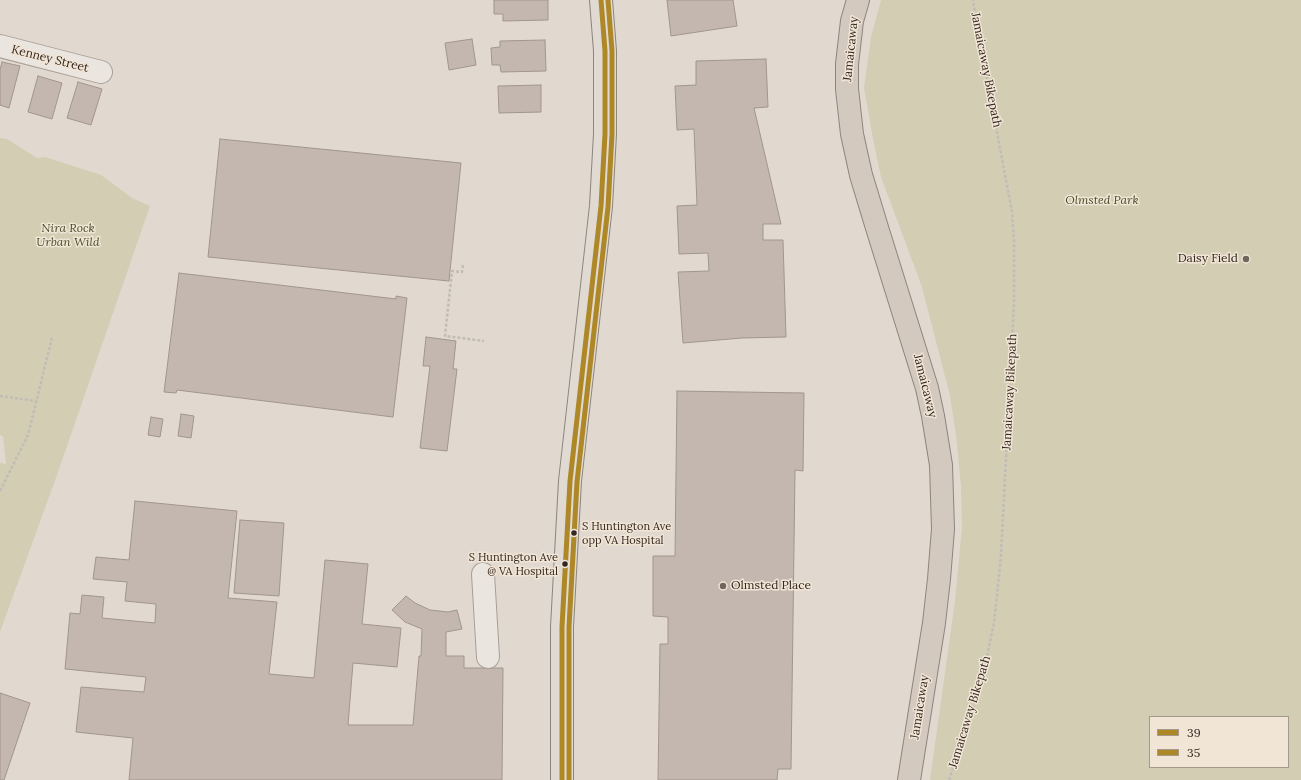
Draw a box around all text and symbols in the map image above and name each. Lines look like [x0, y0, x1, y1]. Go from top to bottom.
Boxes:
street label: Jamaicaway Bikepath [968, 11, 1004, 129]
street label: Jamaicaway [840, 16, 862, 82]
street label: Kenney Street [10, 42, 90, 76]
park label: Olmsted Park [1065, 194, 1139, 208]
park label: Nira Rock Urban Wild [36, 222, 100, 250]
place label: Daisy Field [1178, 252, 1238, 266]
marker: Daisy Field [1241, 254, 1251, 264]
street label: Jamaicaway Bikepath [1000, 333, 1020, 451]
street label: Jamaicaway [910, 353, 940, 419]
place label: S Huntington Ave opp VA Hospital [582, 520, 671, 546]
marker: S Huntington Ave opp VA Hospital [569, 528, 579, 538]
place label: S Huntington Ave @ VA Hospital [469, 551, 558, 577]
marker: S Huntington Ave @ VA Hospital [560, 559, 570, 569]
place label: Olmsted Place [731, 579, 811, 593]
marker: Olmsted Place [718, 581, 728, 591]
street label: Jamaicaway Bikepath [946, 654, 994, 770]
street label: Jamaicaway [908, 674, 932, 740]
legend [1149, 716, 1289, 768]
text: 39 [1187, 725, 1201, 740]
text: 35 [1187, 745, 1200, 760]

